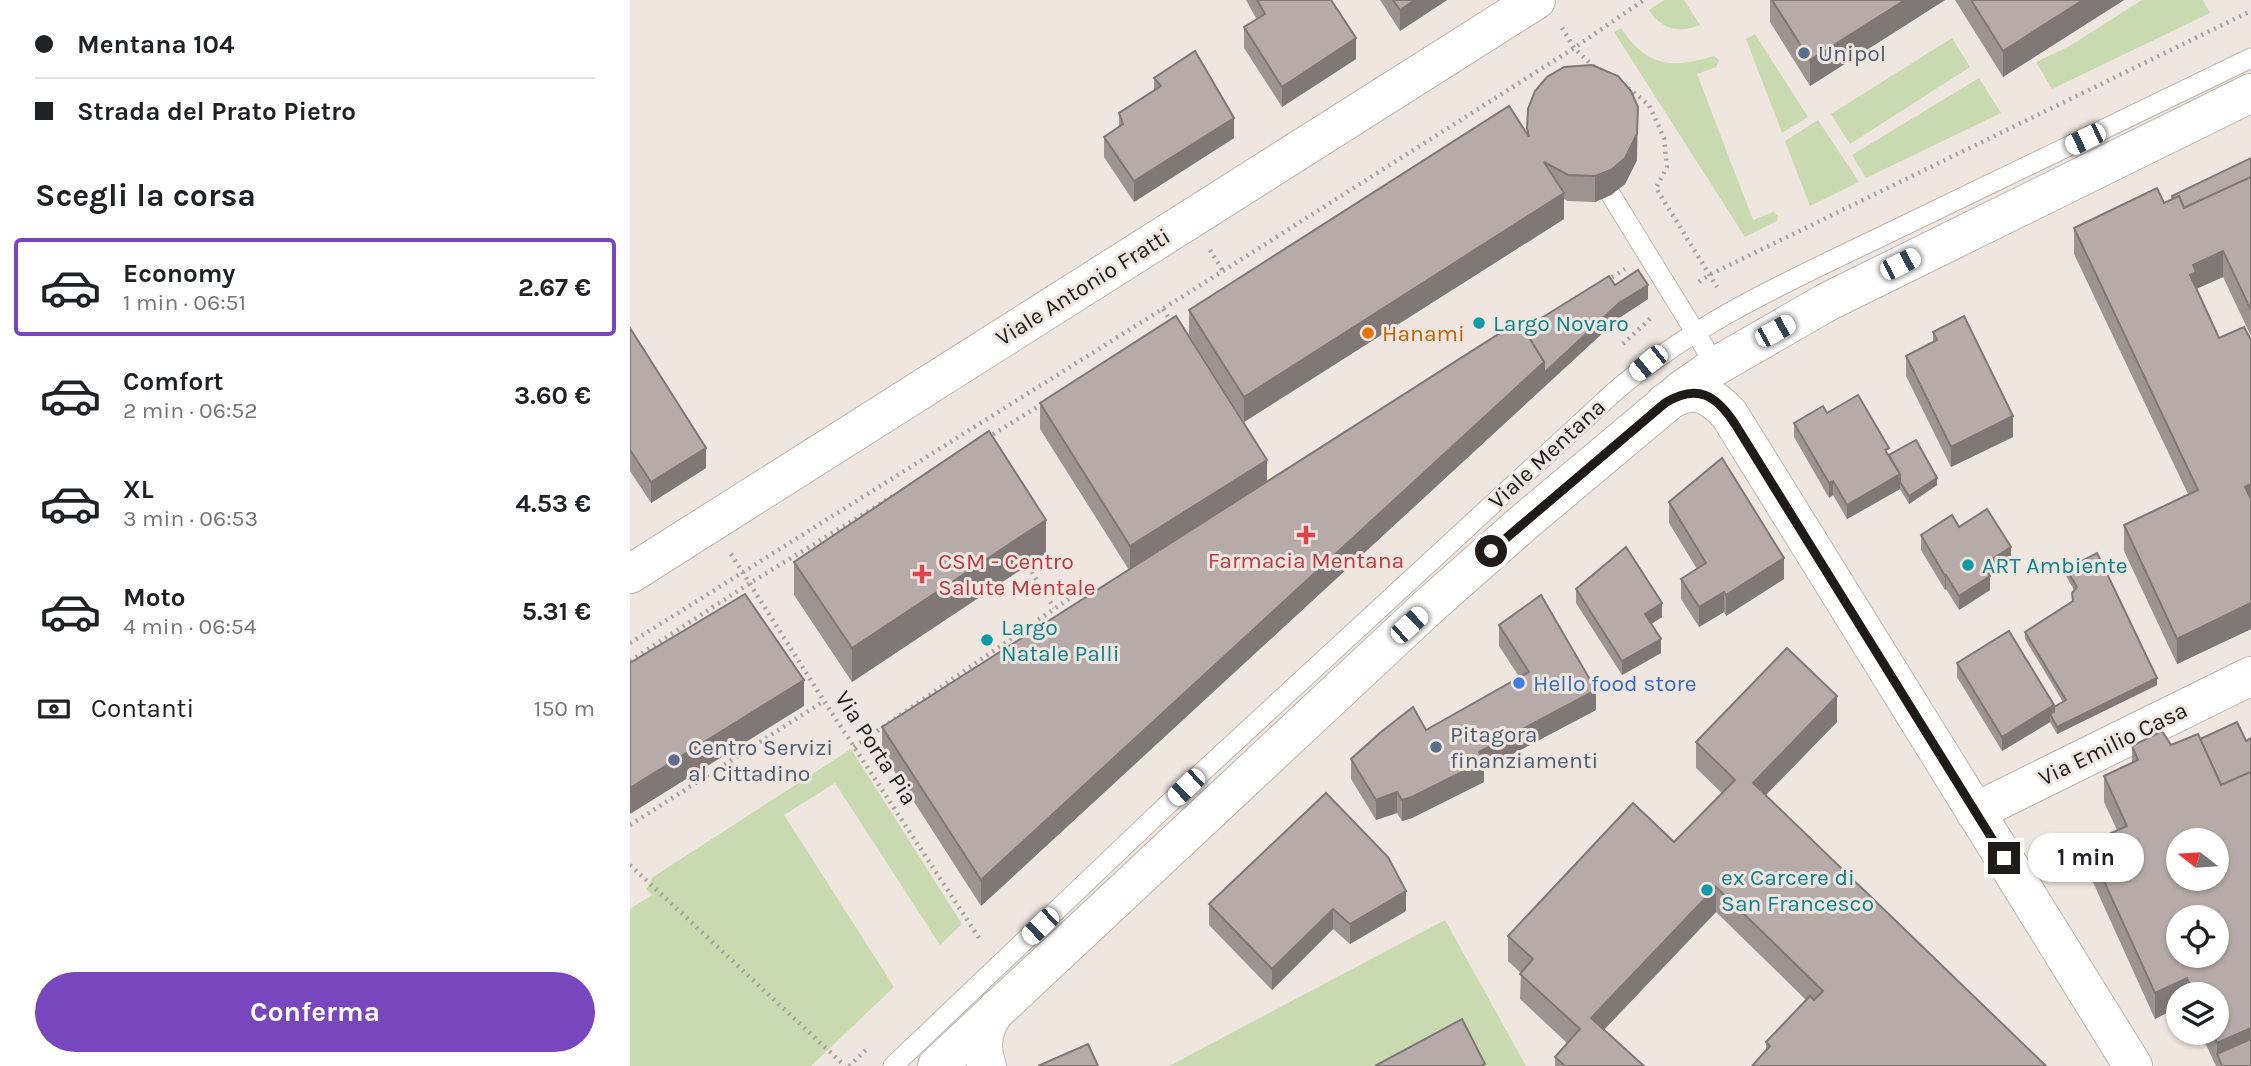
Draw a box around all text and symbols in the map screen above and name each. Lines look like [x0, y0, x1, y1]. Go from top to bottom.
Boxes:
text: Mentana 104 [77, 29, 234, 60]
place label: Unipol [1818, 40, 1886, 67]
marker: Unipol [1796, 45, 1812, 61]
text: Strada del Prato Pietro [77, 96, 356, 127]
car [2062, 120, 2109, 158]
text: Scegli la corsa [35, 177, 256, 214]
street label: Viale Antonio Fratti [991, 222, 1175, 352]
car [1877, 245, 1924, 283]
icon: car [39, 256, 102, 319]
text: Economy [123, 258, 235, 289]
text: 2.67 € [518, 272, 591, 303]
text: 1 min · 06:51 [123, 289, 246, 316]
place label: Largo Novaro [1493, 310, 1629, 337]
car [1752, 312, 1799, 350]
marker: Largo Novaro [1471, 315, 1487, 331]
place label: Hanami [1382, 320, 1465, 347]
marker: Hanami [1360, 325, 1376, 341]
car [1626, 342, 1671, 384]
icon: car [39, 364, 102, 427]
text: Comfort [123, 366, 224, 397]
text: 3.60 € [514, 380, 591, 411]
street label: Viale Mentana [1483, 393, 1611, 515]
text: 2 min · 06:52 [123, 397, 258, 424]
icon: car [39, 472, 102, 535]
text: XL [123, 474, 154, 505]
text: 4.53 € [516, 488, 591, 519]
text: 3 min · 06:53 [123, 505, 258, 532]
marker: Farmacia Mentana [1298, 527, 1314, 543]
route start [1475, 535, 1507, 567]
place label: Farmacia Mentana [1208, 547, 1404, 574]
place label: CSM - Centro Salute Mentale [938, 548, 1096, 601]
place label: ART Ambiente [1982, 552, 2128, 579]
marker: ART Ambiente [1960, 557, 1976, 573]
marker: CSM - Centro Salute Mentale [912, 564, 932, 584]
icon: car [39, 580, 102, 643]
text: Moto [123, 582, 185, 613]
text: 5.31 € [522, 596, 591, 627]
car [1387, 603, 1432, 647]
text: 4 min · 06:54 [123, 613, 257, 640]
place label: Largo Natale Palli [1001, 614, 1120, 667]
marker: Largo Natale Palli [979, 632, 995, 648]
place label: Hello food store [1533, 670, 1697, 697]
marker: Hello food store [1511, 675, 1527, 691]
street label: Via Porta Pia [829, 686, 923, 810]
icon: cash [35, 690, 73, 728]
text: Contanti [91, 693, 194, 724]
text: 150 m [534, 695, 595, 722]
street label: Via Emilio Casa [2034, 696, 2192, 792]
place label: Pitagora finanziamenti [1450, 721, 1598, 774]
place label: Centro Servizi al Cittadino [688, 734, 833, 787]
marker: Pitagora finanziamenti [1428, 739, 1444, 755]
marker: Centro Servizi al Cittadino [666, 752, 682, 768]
car [1164, 765, 1209, 809]
north arrow [2166, 828, 2230, 891]
map controls [2166, 828, 2229, 1045]
callout: 1 min [2028, 834, 2144, 882]
route end [1988, 842, 2020, 874]
text: 1 min [2057, 844, 2115, 871]
place label: ex Carcere di San Francesco [1721, 864, 1874, 917]
marker: ex Carcere di San Francesco [1699, 882, 1715, 898]
car [1018, 904, 1063, 948]
button: locate [2166, 905, 2229, 968]
button: Conferma [35, 972, 595, 1052]
button: layers [2166, 982, 2229, 1045]

